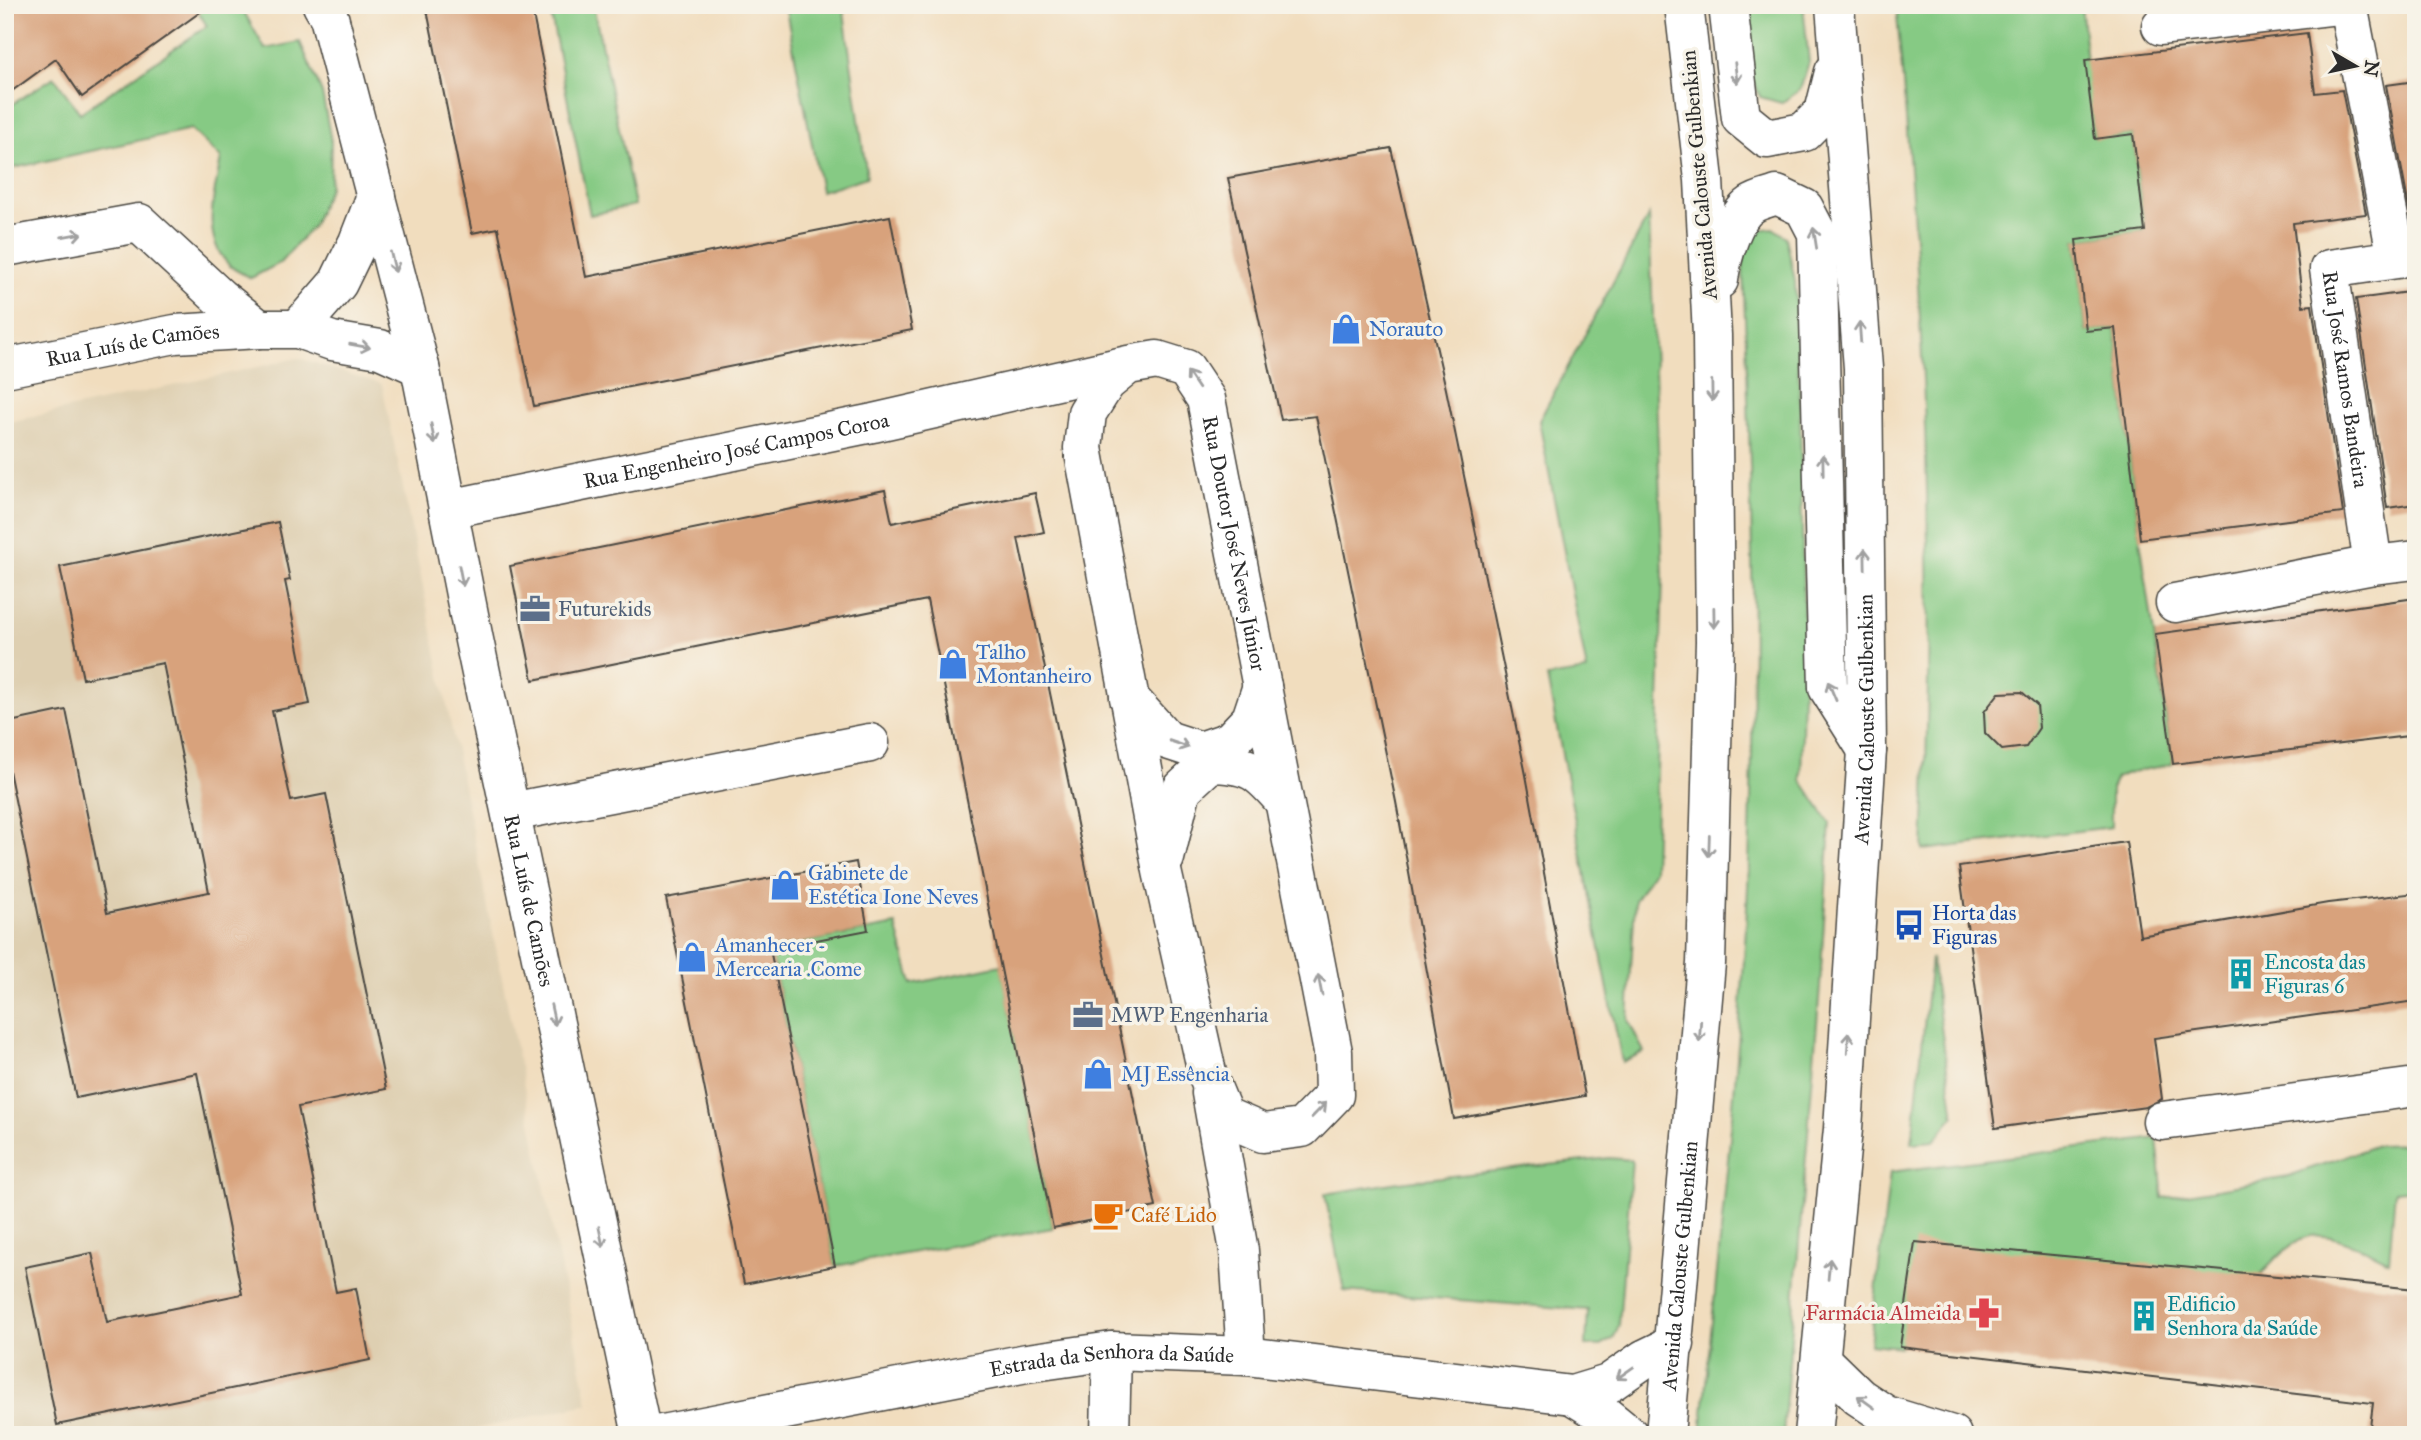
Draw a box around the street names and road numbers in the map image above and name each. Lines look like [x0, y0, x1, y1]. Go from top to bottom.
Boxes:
street label: Avenida Calouste Gulbenkian [1675, 49, 1723, 302]
street label: Rua José Ramos Bandeira [2316, 269, 2374, 490]
street label: Rua Luís de Camões [44, 318, 220, 372]
street label: Rua Engenheiro José Campos Coroa [581, 407, 892, 494]
street label: Rua Doutor José Neves Júnior [1197, 413, 1272, 673]
street label: Avenida Calouste Gulbenkian [1848, 594, 1880, 846]
street label: Rua Luís de Camões [498, 812, 560, 989]
street label: Avenida Calouste Gulbenkian [1656, 1140, 1703, 1392]
street label: Estrada da Senhora da Saúde [987, 1338, 1235, 1383]

